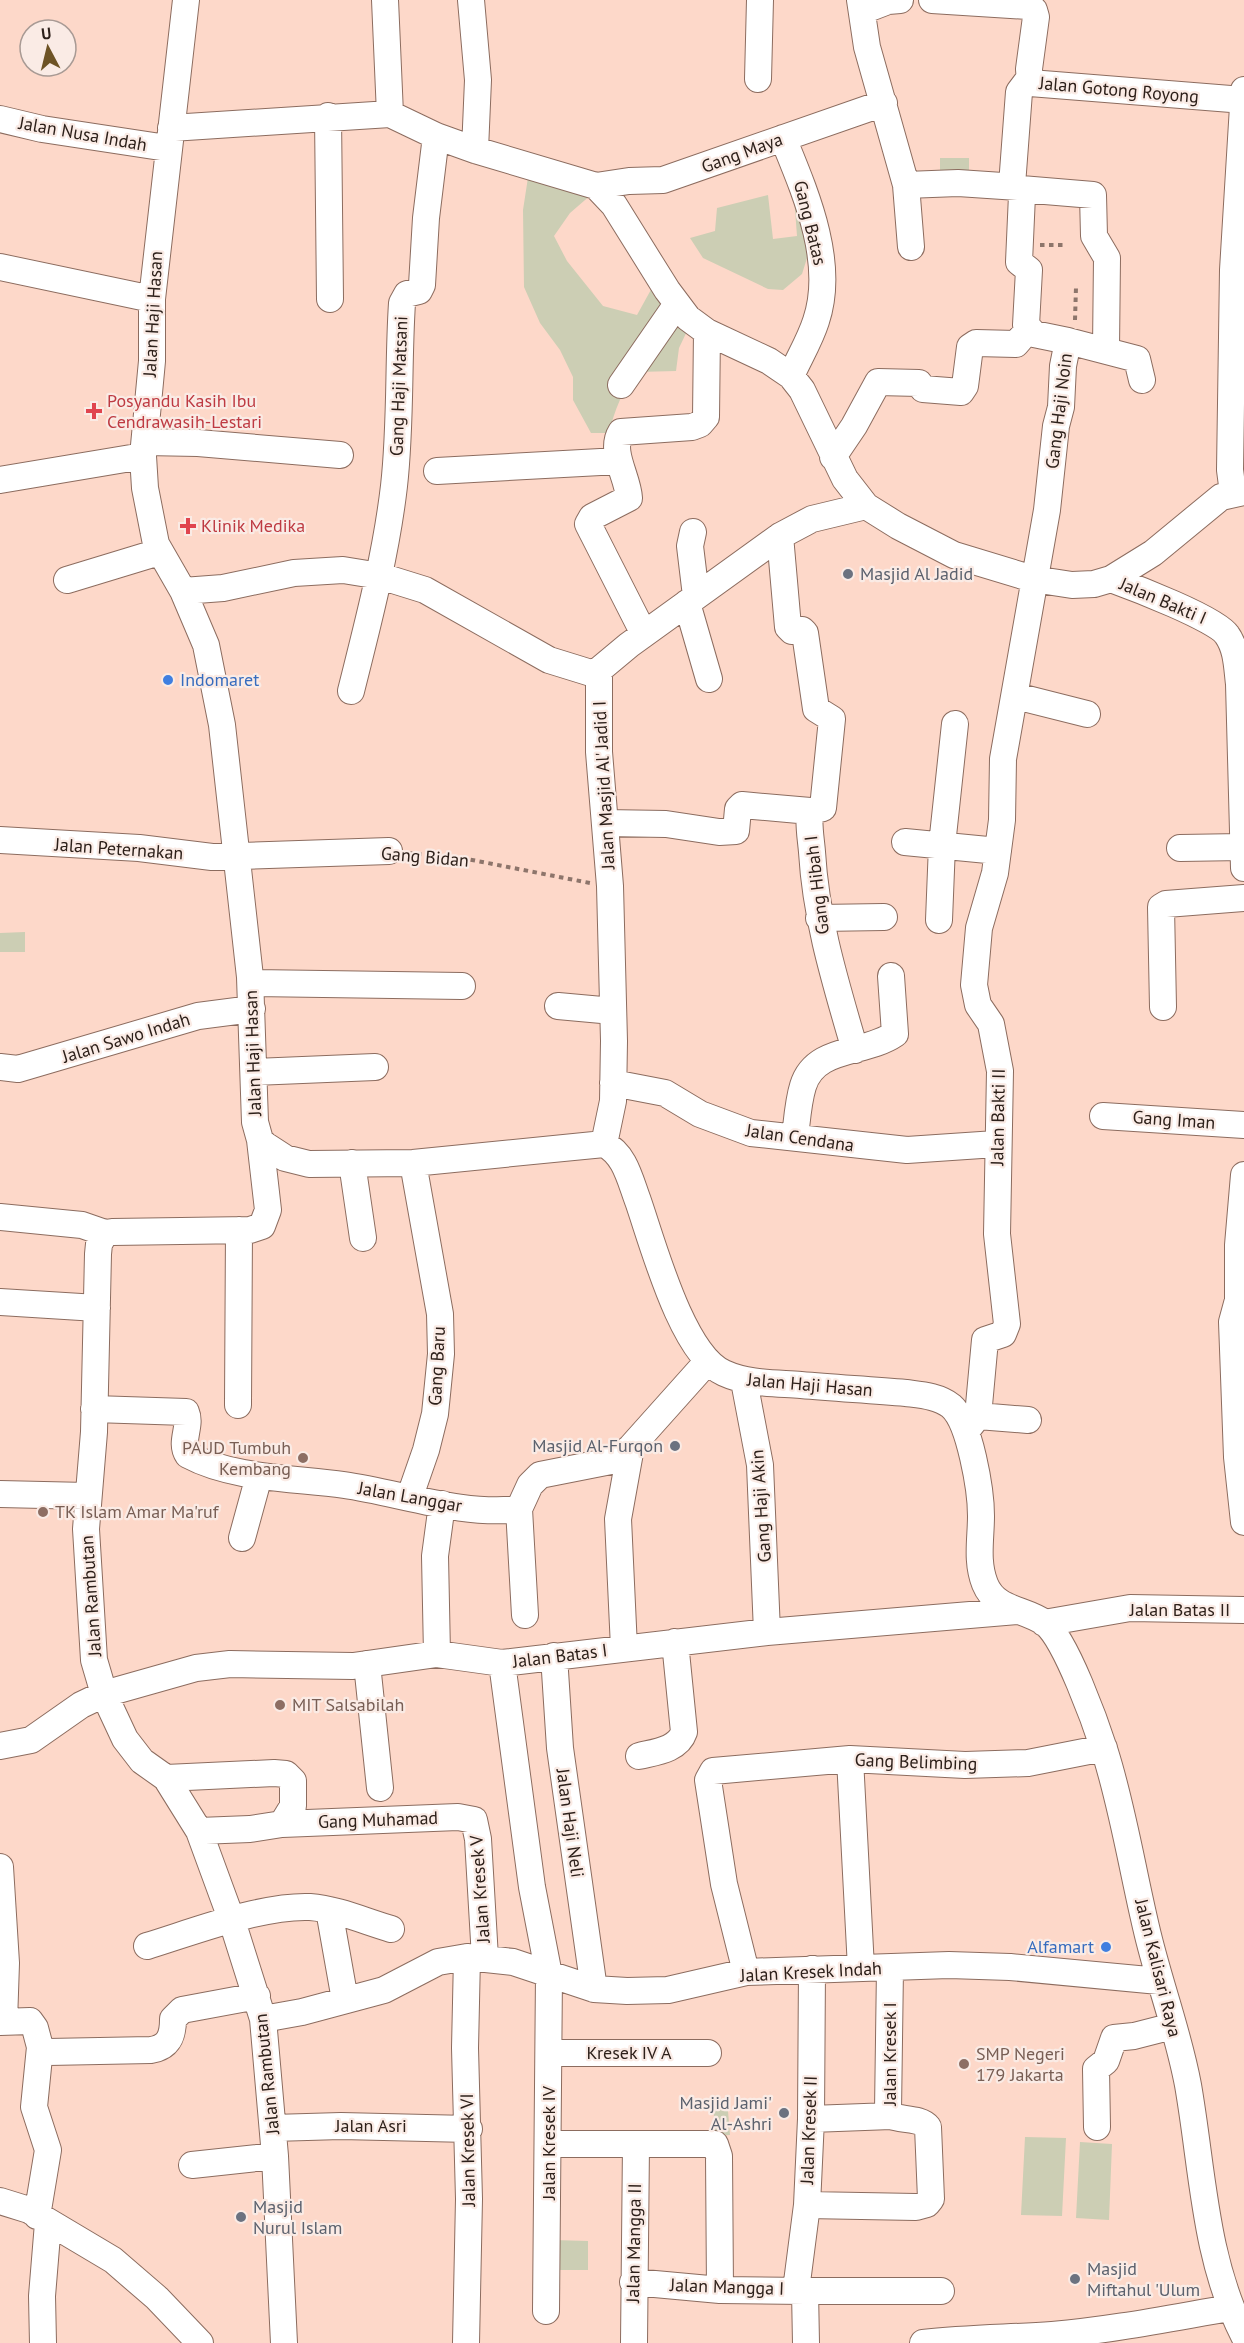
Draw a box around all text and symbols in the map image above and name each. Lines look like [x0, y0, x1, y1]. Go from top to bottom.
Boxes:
north arrow [18, 18, 78, 78]
text: U [40, 23, 52, 44]
street label: Jalan Gotong Royong [1037, 71, 1200, 108]
street label: Jalan Nusa Indah [16, 111, 149, 156]
street label: Gang Maya [698, 127, 786, 178]
street label: Gang Batas [789, 178, 832, 268]
street label: Jalan Haji Hasan [138, 251, 167, 378]
street label: Gang Haji Matsani [385, 316, 412, 456]
street label: Gang Haji Noin [1040, 352, 1077, 470]
place label: Posyandu Kasih Ibu Cendrawasih-Lestari [107, 389, 262, 433]
marker: Posyandu Kasih Ibu Cendrawasih-Lestari [85, 402, 103, 420]
place label: Klinik Medika [201, 514, 305, 537]
marker: Klinik Medika [179, 517, 197, 535]
place label: Masjid Al Jadid [860, 562, 973, 585]
marker: Masjid Al Jadid [841, 567, 855, 581]
street label: Jalan Bakti I [1115, 572, 1210, 629]
place label: Indomaret [180, 668, 259, 691]
marker: Indomaret [161, 673, 175, 687]
street label: Jalan Masjid Al' Jadid I [588, 700, 619, 871]
street label: Jalan Peternakan [53, 832, 184, 864]
street label: Gang Hibah I [799, 834, 834, 936]
street label: Gang Bidan [380, 841, 470, 872]
street label: Jalan Haji Hasan [239, 990, 266, 1117]
street label: Jalan Sawo Indah [58, 1007, 193, 1068]
street label: Jalan Bakti II [985, 1068, 1010, 1167]
street label: Gang Iman [1132, 1105, 1216, 1134]
street label: Jalan Cendana [743, 1118, 856, 1156]
street label: Gang Baru [423, 1326, 450, 1406]
street label: Jalan Haji Hasan [745, 1367, 874, 1401]
place label: Masjid Al-Furqon [532, 1434, 663, 1457]
place label: PAUD Tumbuh Kembang [182, 1436, 291, 1480]
marker: Masjid Al-Furqon [668, 1439, 682, 1453]
street label: Gang Haji Akin [745, 1449, 776, 1563]
marker: PAUD Tumbuh Kembang [296, 1451, 310, 1465]
street label: Jalan Langgar [355, 1476, 464, 1517]
place label: TK Islam Amar Ma'ruf [55, 1500, 220, 1523]
marker: TK Islam Amar Ma'ruf [36, 1505, 50, 1519]
street label: Jalan Rambutan [75, 1535, 106, 1658]
street label: Jalan Batas II [1129, 1598, 1230, 1621]
street label: Jalan Batas I [510, 1638, 609, 1673]
place label: MIT Salsabilah [292, 1693, 404, 1716]
marker: MIT Salsabilah [273, 1698, 287, 1712]
street label: Gang Belimbing [854, 1748, 978, 1775]
street label: Jalan Haji Neli [551, 1766, 590, 1879]
street label: Gang Muhamad [318, 1806, 438, 1833]
street label: Jalan Kresek V [464, 1834, 495, 1945]
street label: Jalan Kalisari Raya [1130, 1895, 1187, 2039]
place label: Alfamart [1027, 1935, 1094, 1958]
marker: Alfamart [1099, 1940, 1113, 1954]
street label: Jalan Kresek Indah [739, 1956, 882, 1987]
street label: Jalan Kresek I [878, 2002, 901, 2107]
street label: Jalan Rambutan [249, 2012, 284, 2137]
street label: Kresek IV A [586, 2041, 672, 2064]
place label: SMP Negeri 179 Jakarta [976, 2042, 1065, 2086]
marker: SMP Negeri 179 Jakarta [957, 2057, 971, 2071]
street label: Jalan Kresek II [795, 2075, 822, 2186]
street label: Jalan Kresek IV [537, 2085, 560, 2201]
place label: Masjid Jami' Al-Ashri [680, 2091, 772, 2135]
street label: Jalan Kresek VI [455, 2093, 480, 2208]
marker: Masjid Jami' Al-Ashri [777, 2106, 791, 2120]
street label: Jalan Asri [334, 2114, 407, 2137]
street label: Jalan Mangga II [621, 2183, 646, 2304]
place label: Masjid Nurul Islam [253, 2195, 342, 2239]
marker: Masjid Nurul Islam [234, 2210, 248, 2224]
place label: Masjid Miftahul 'Ulum [1087, 2257, 1200, 2301]
marker: Masjid Miftahul 'Ulum [1068, 2272, 1082, 2286]
street label: Jalan Mangga I [668, 2273, 785, 2300]

